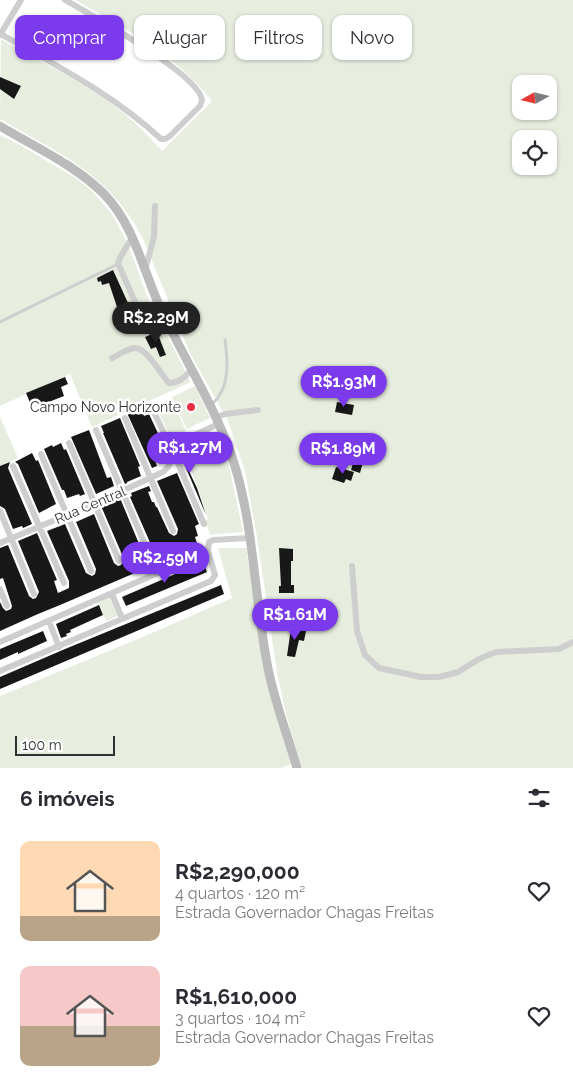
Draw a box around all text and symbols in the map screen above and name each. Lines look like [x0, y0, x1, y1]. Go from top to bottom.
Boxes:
chip: Comprar [15, 15, 124, 60]
chip: Alugar [134, 15, 225, 60]
chip: Filtros [235, 15, 322, 60]
chip: Novo [332, 15, 412, 60]
north arrow [512, 75, 558, 120]
map controls [512, 75, 557, 175]
button: locate [512, 130, 557, 175]
pin: R$2.29M [110, 302, 202, 344]
text: R$2.29M [123, 308, 189, 327]
pin: R$1.93M [298, 366, 390, 408]
text: R$1.93M [312, 372, 376, 391]
place label: Campo Novo Horizonte [30, 399, 181, 415]
marker: Campo Novo Horizonte [185, 401, 197, 413]
pin: R$1.27M [144, 432, 236, 474]
pin: R$1.89M [297, 432, 389, 475]
text: R$1.27M [158, 438, 222, 457]
text: R$1.89M [310, 439, 376, 458]
street label: Rua Central [52, 483, 128, 527]
pin: R$2.59M [119, 542, 211, 584]
text: R$2.59M [132, 548, 198, 567]
pin: R$1.61M [249, 598, 341, 641]
text: R$1.61M [263, 605, 327, 624]
scale bar [15, 733, 115, 756]
text: 100 m [22, 737, 62, 753]
icon: filters [525, 784, 553, 812]
text: 6 imóveis [20, 786, 115, 811]
text: R$2,290,000 [175, 859, 300, 884]
icon: home [60, 861, 120, 921]
icon: heart [525, 877, 553, 905]
text: 4 quartos · 120 m² [175, 884, 305, 903]
text: Estrada Governador Chagas Freitas [175, 903, 434, 922]
text: R$1,610,000 [175, 984, 297, 1009]
icon: home [60, 986, 120, 1046]
icon: heart [525, 1002, 553, 1030]
text: 3 quartos · 104 m² [175, 1009, 305, 1028]
text: Estrada Governador Chagas Freitas [175, 1028, 434, 1047]

